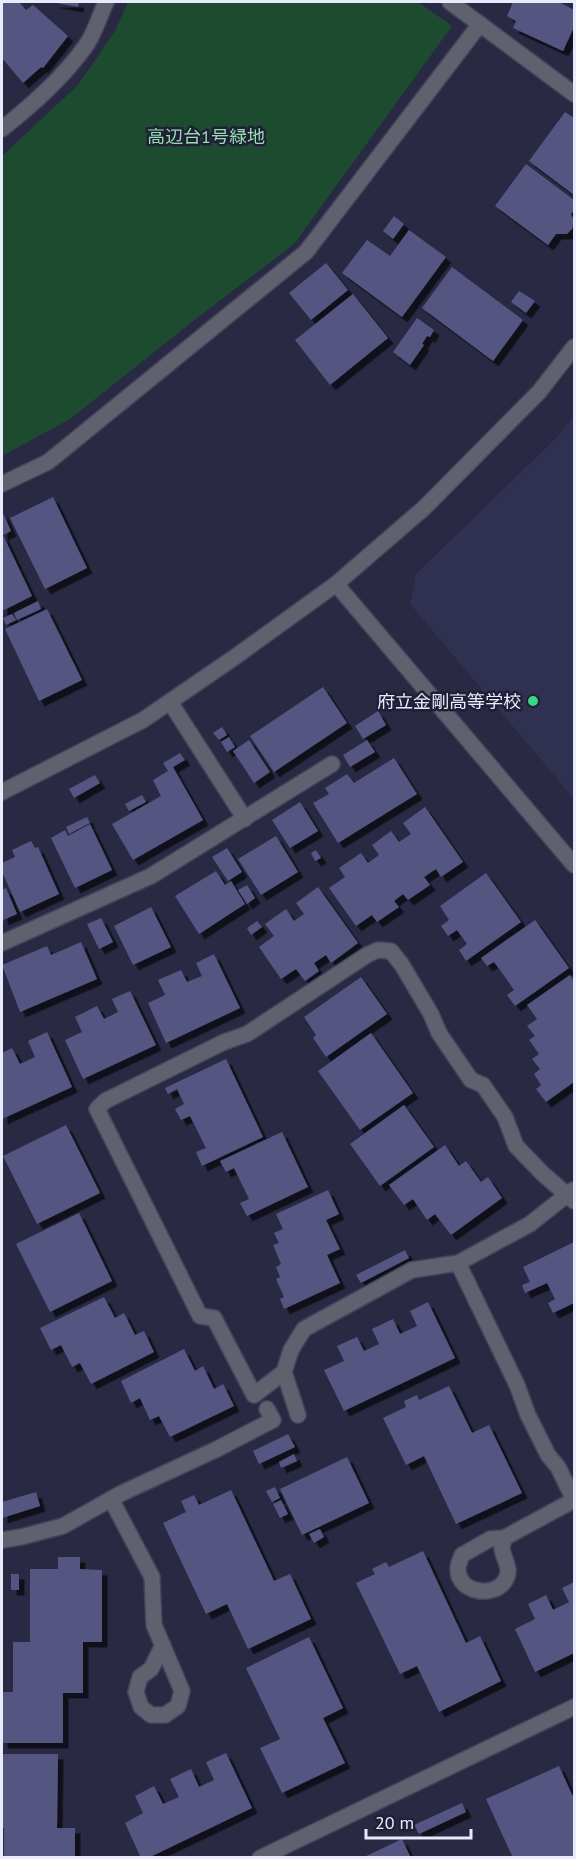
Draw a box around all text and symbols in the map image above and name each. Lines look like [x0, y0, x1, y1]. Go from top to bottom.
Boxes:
park label: 高辺台1号緑地 [147, 125, 265, 148]
place label: 府立金剛高等学校 [377, 690, 521, 713]
marker: 府立金剛高等学校 [526, 694, 540, 708]
scale bar [366, 1802, 471, 1840]
text: 20 m [375, 1811, 414, 1834]

